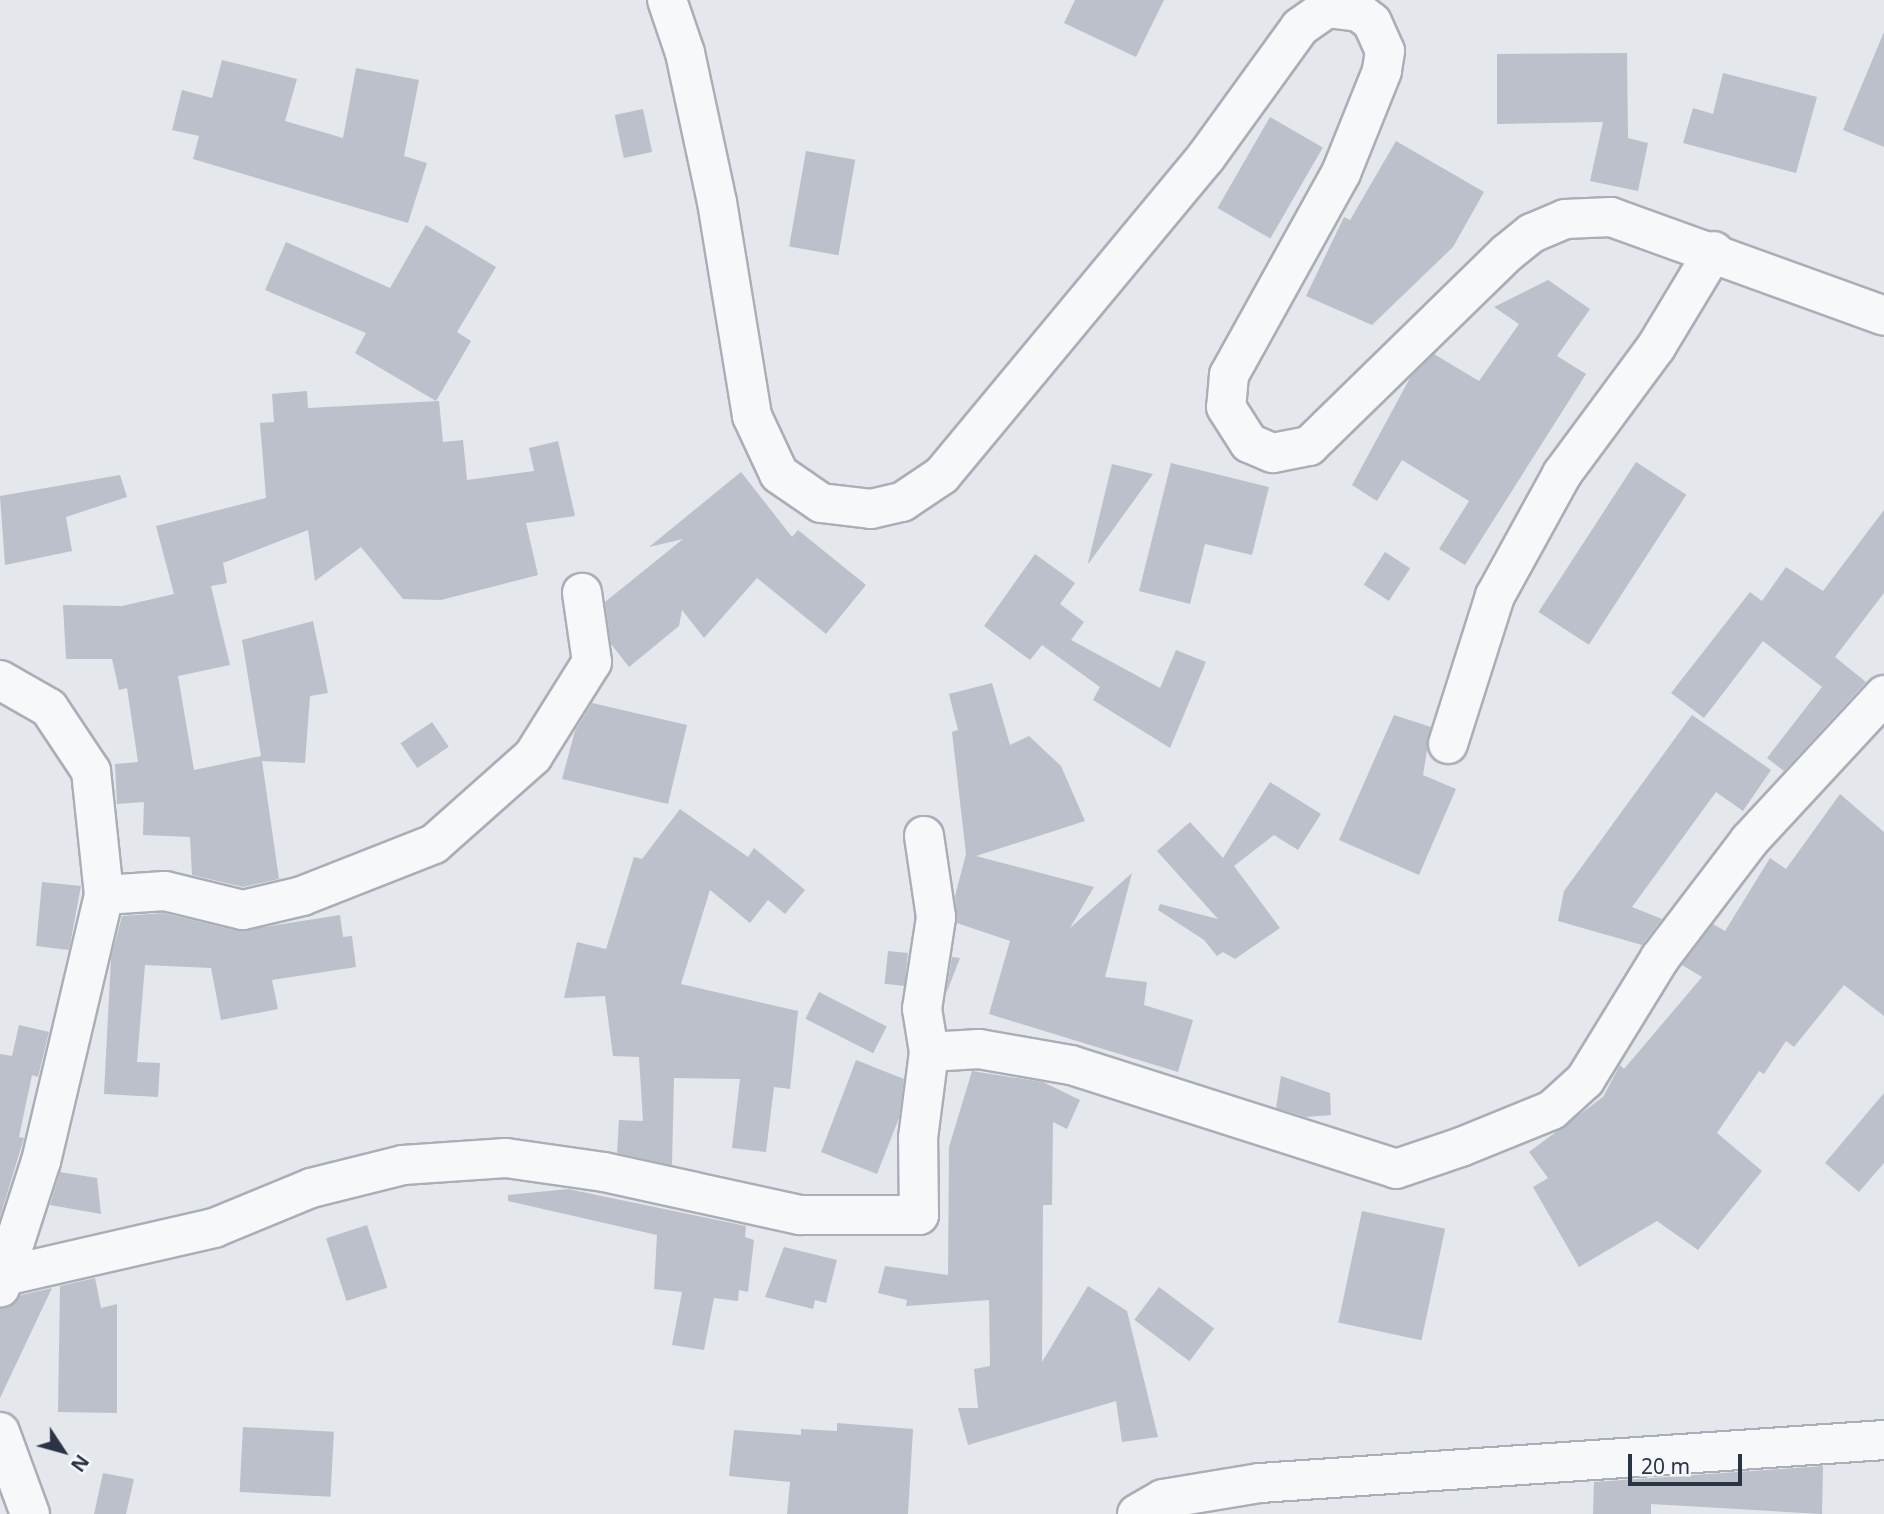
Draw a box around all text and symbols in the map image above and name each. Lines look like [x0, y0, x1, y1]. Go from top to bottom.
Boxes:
north arrow [28, 1416, 98, 1486]
scale bar [1632, 1440, 1746, 1484]
text: N [65, 1449, 95, 1477]
text: 20 m [1641, 1452, 1690, 1480]

